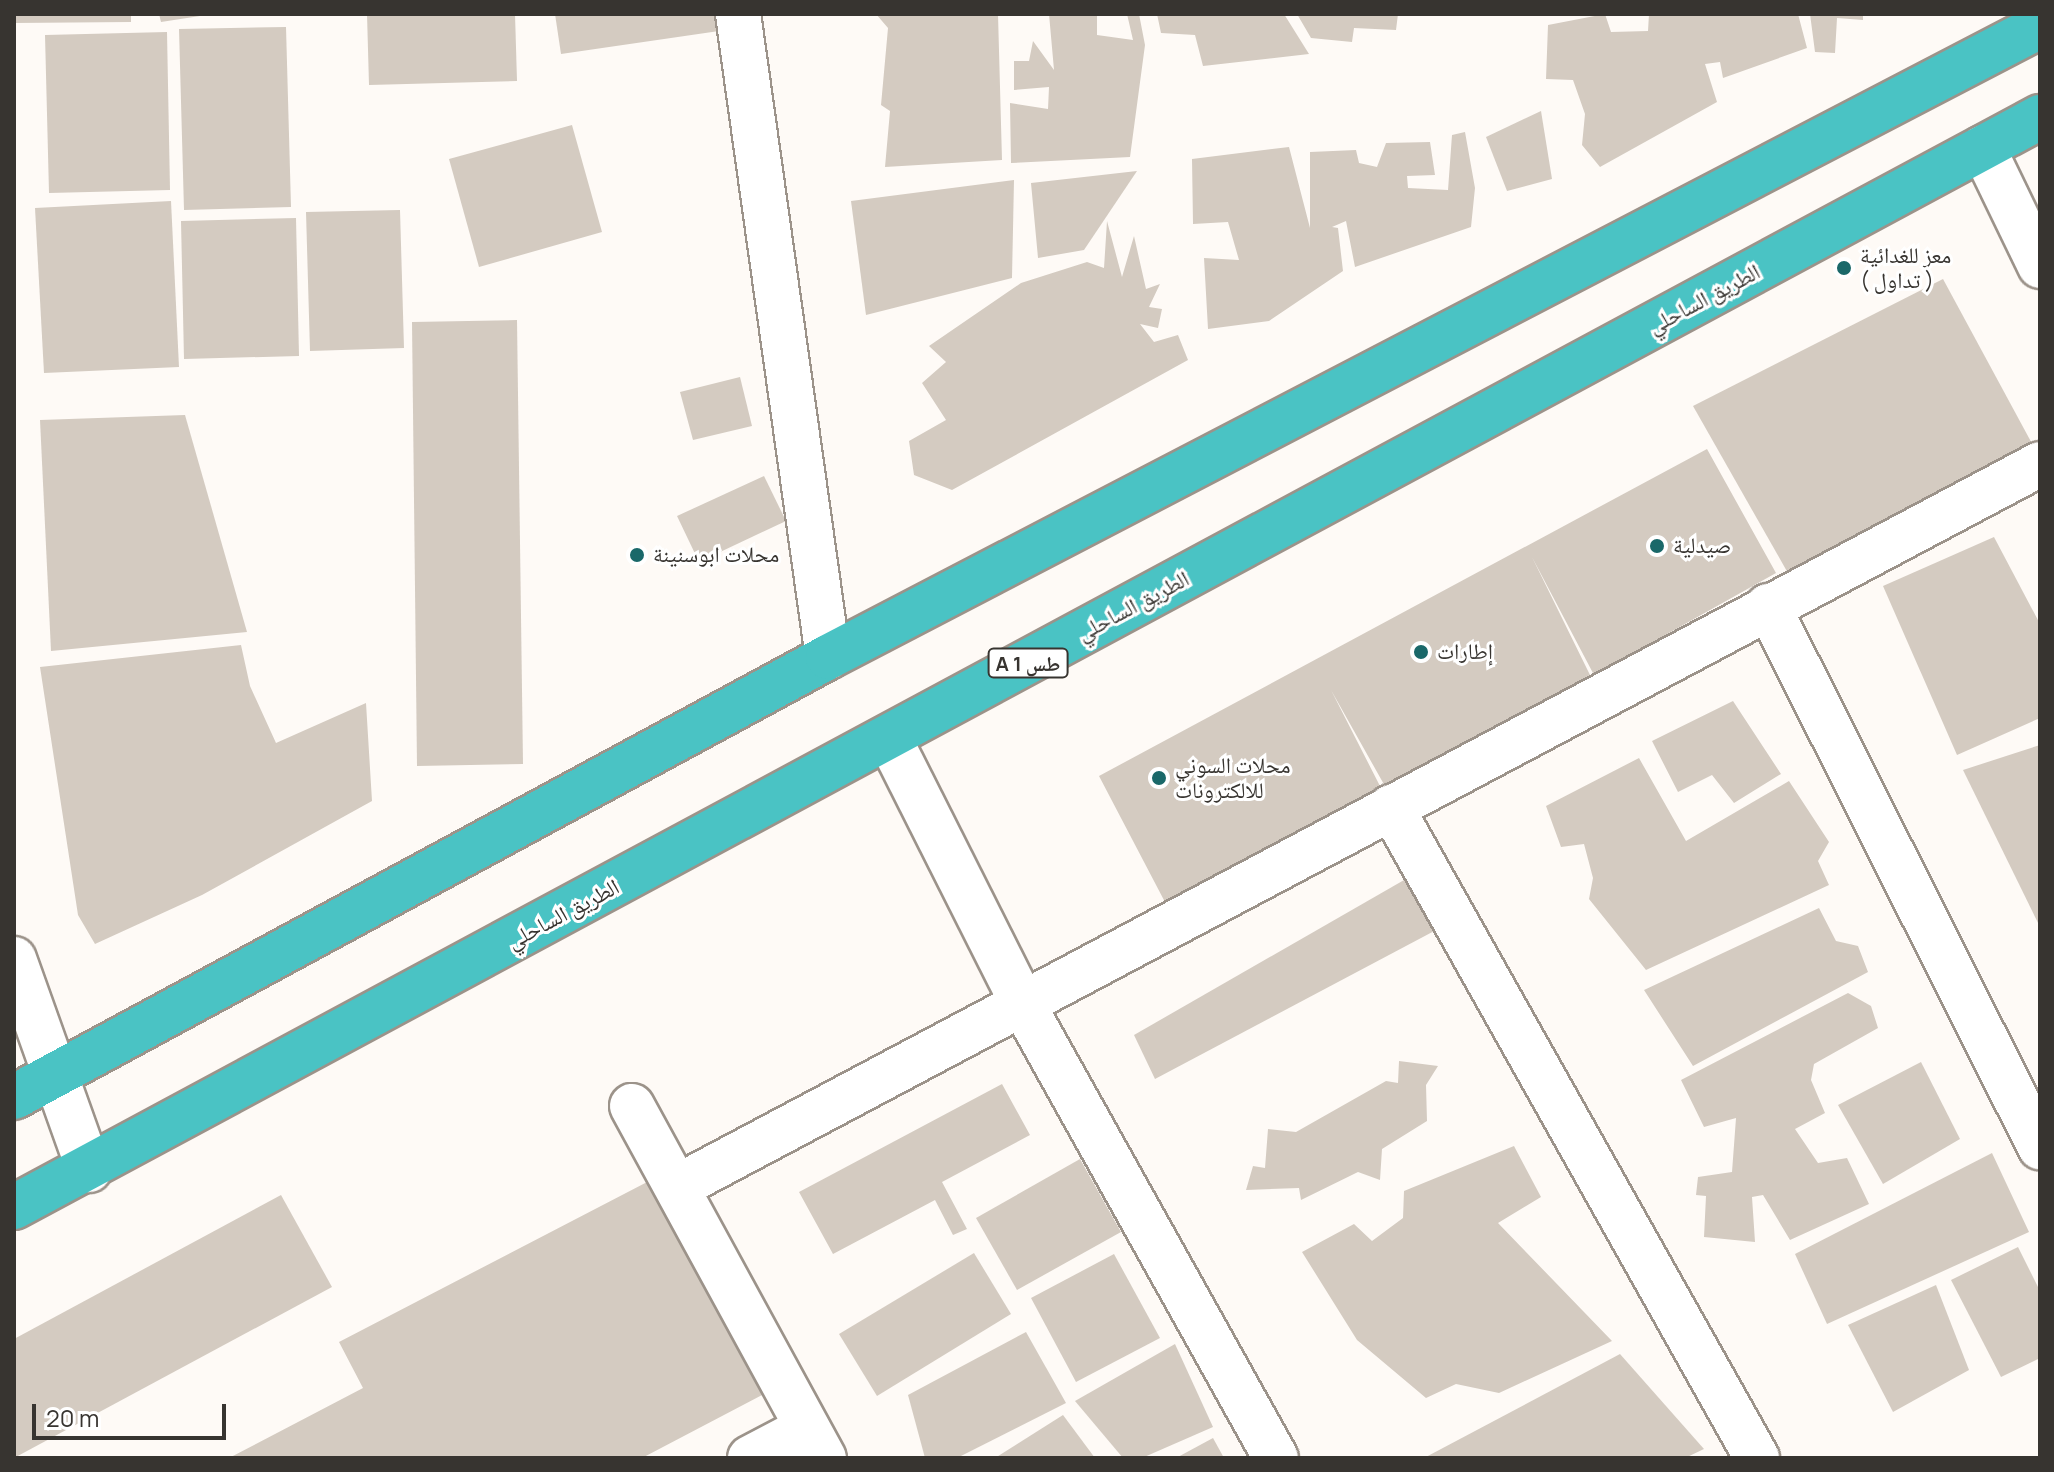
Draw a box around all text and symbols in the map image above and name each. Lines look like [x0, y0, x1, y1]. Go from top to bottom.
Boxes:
place label: معز للغدائية ( تداول ) [1860, 242, 1951, 294]
street label: الطريق الساحلي [1643, 258, 1765, 340]
marker: معز للغدائية ( تداول ) [1835, 259, 1853, 277]
place label: صيدلية [1673, 533, 1731, 559]
marker: صيدلية [1648, 537, 1666, 555]
place label: محلات ابوسنينة [653, 542, 779, 568]
marker: محلات ابوسنينة [628, 546, 646, 564]
street label: الطريق الساحلي [1072, 565, 1194, 647]
place label: إطارات [1437, 639, 1493, 665]
marker: إطارات [1412, 643, 1430, 661]
road number: A 1 طس [986, 647, 1070, 679]
place label: محلات السوني للالكترونات [1175, 752, 1290, 804]
marker: محلات السوني للالكترونات [1150, 769, 1168, 787]
street label: الطريق الساحلي [502, 873, 624, 955]
scale bar [36, 1388, 230, 1438]
text: 20 m [46, 1401, 99, 1434]

